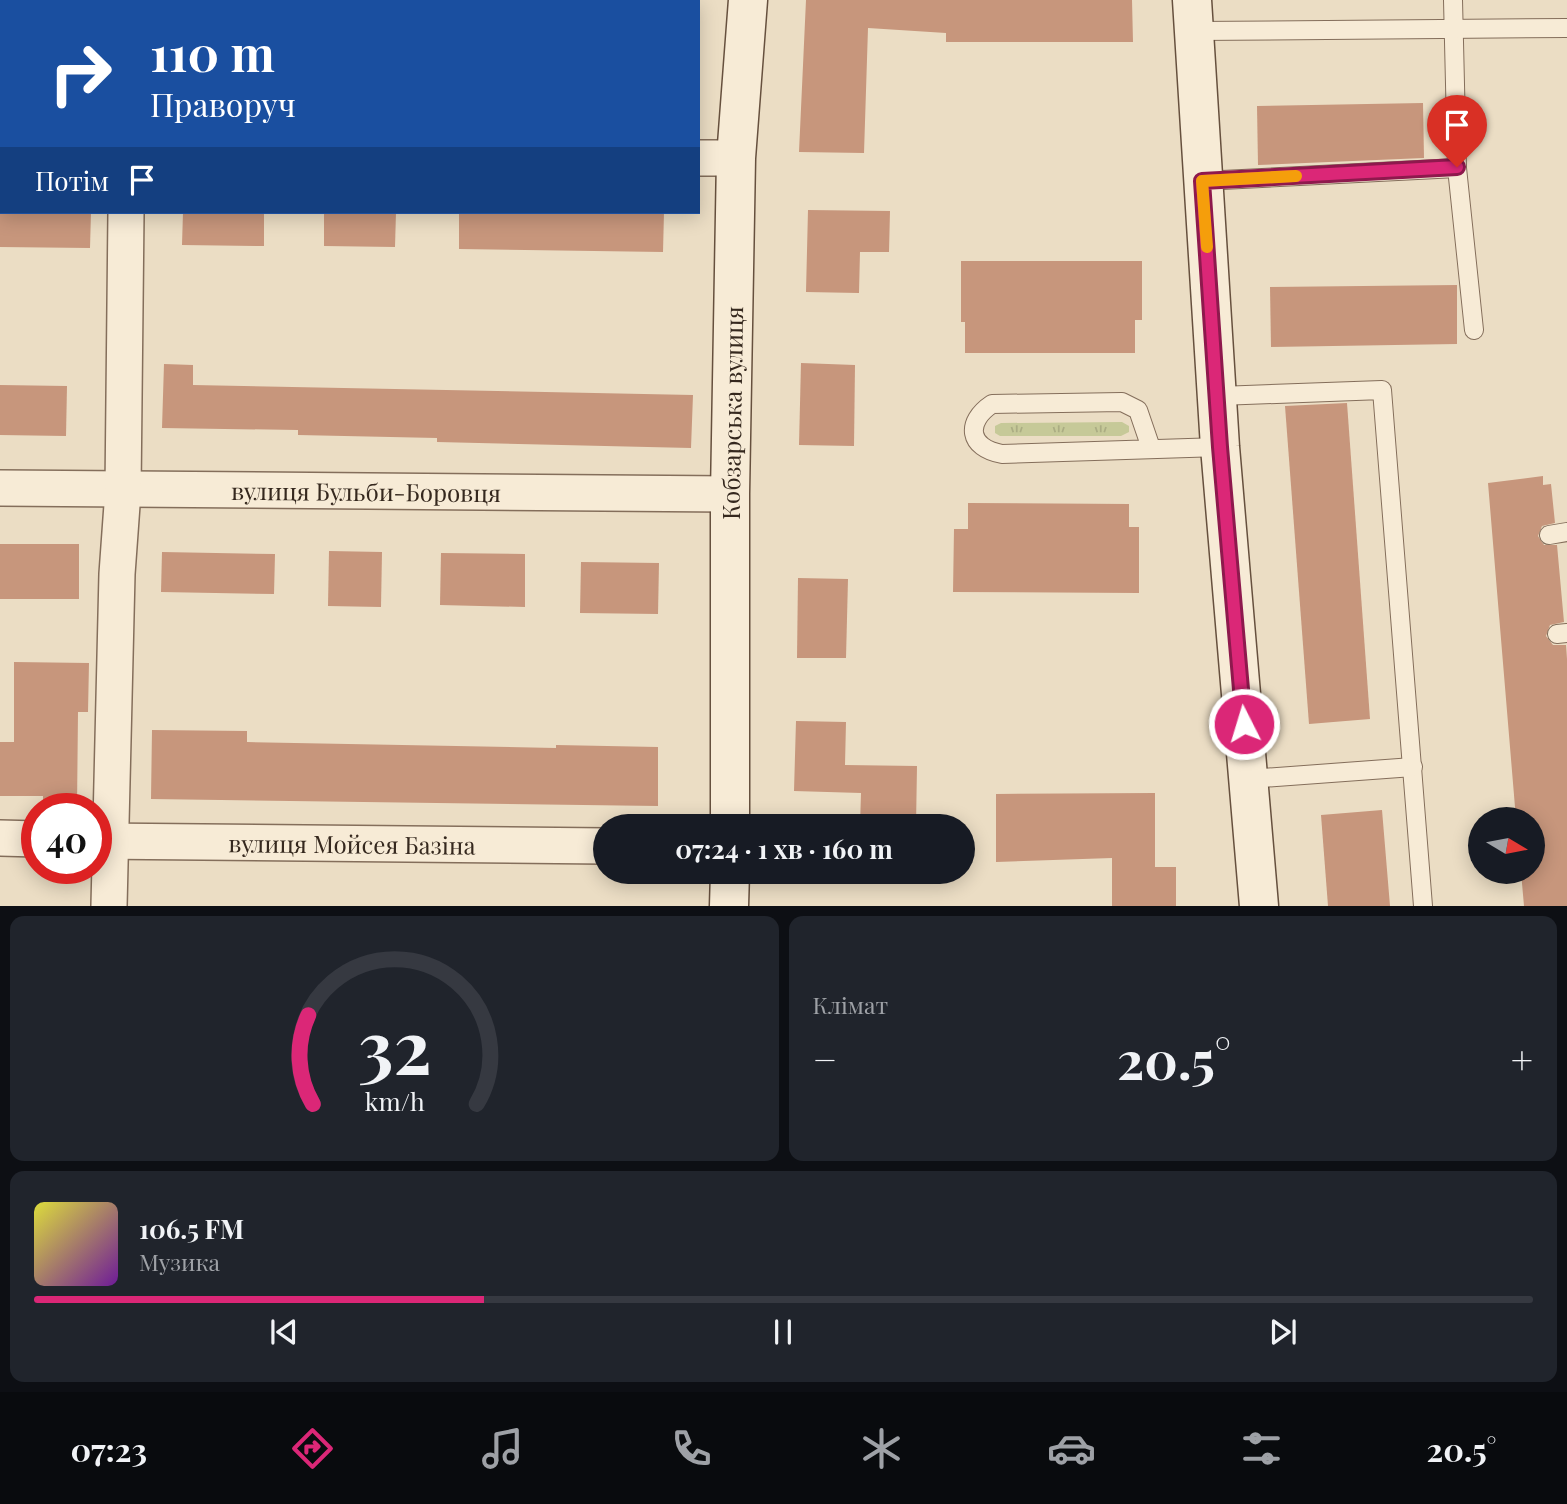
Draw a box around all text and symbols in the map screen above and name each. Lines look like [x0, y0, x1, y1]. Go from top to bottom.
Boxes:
text: 110 m [150, 19, 275, 84]
icon: right [35, 28, 126, 119]
text: Праворуч [150, 82, 296, 125]
pin [1427, 95, 1487, 167]
icon: arrive [1438, 106, 1476, 144]
icon: arrive [123, 161, 161, 199]
text: Потім [35, 163, 109, 198]
street label: Кобзарська вулиця [714, 306, 749, 520]
street label: вулиця Бульби-Боровця [231, 474, 501, 508]
position arrow [1207, 687, 1281, 761]
speed limit sign: 40 [21, 793, 112, 884]
north arrow [1468, 807, 1545, 884]
map controls [1468, 807, 1545, 884]
street label: вулиця Мойсея Базіна [228, 826, 476, 861]
text: 07:24 · 1 хв · 160 m [675, 831, 893, 866]
text: Клімат [813, 989, 888, 1020]
text: 32 [357, 996, 431, 1093]
text: 20.5° [1117, 1024, 1231, 1093]
text: − [813, 1033, 837, 1084]
text: + [1511, 1033, 1533, 1084]
text: km/h [364, 1084, 425, 1117]
text: 106.5 FM [139, 1211, 244, 1246]
text: Музика [139, 1246, 220, 1277]
icon: previous [265, 1313, 303, 1351]
icon: pause [764, 1313, 802, 1351]
icon: next [1264, 1313, 1302, 1351]
icon: directions [288, 1424, 337, 1473]
icon: music [478, 1424, 527, 1473]
icon: phone [667, 1424, 716, 1473]
icon: climate [857, 1424, 906, 1473]
icon: car [1047, 1424, 1096, 1473]
icon: filters [1237, 1424, 1286, 1473]
text: 07:23 [70, 1427, 147, 1470]
text: 20.5° [1426, 1427, 1497, 1470]

